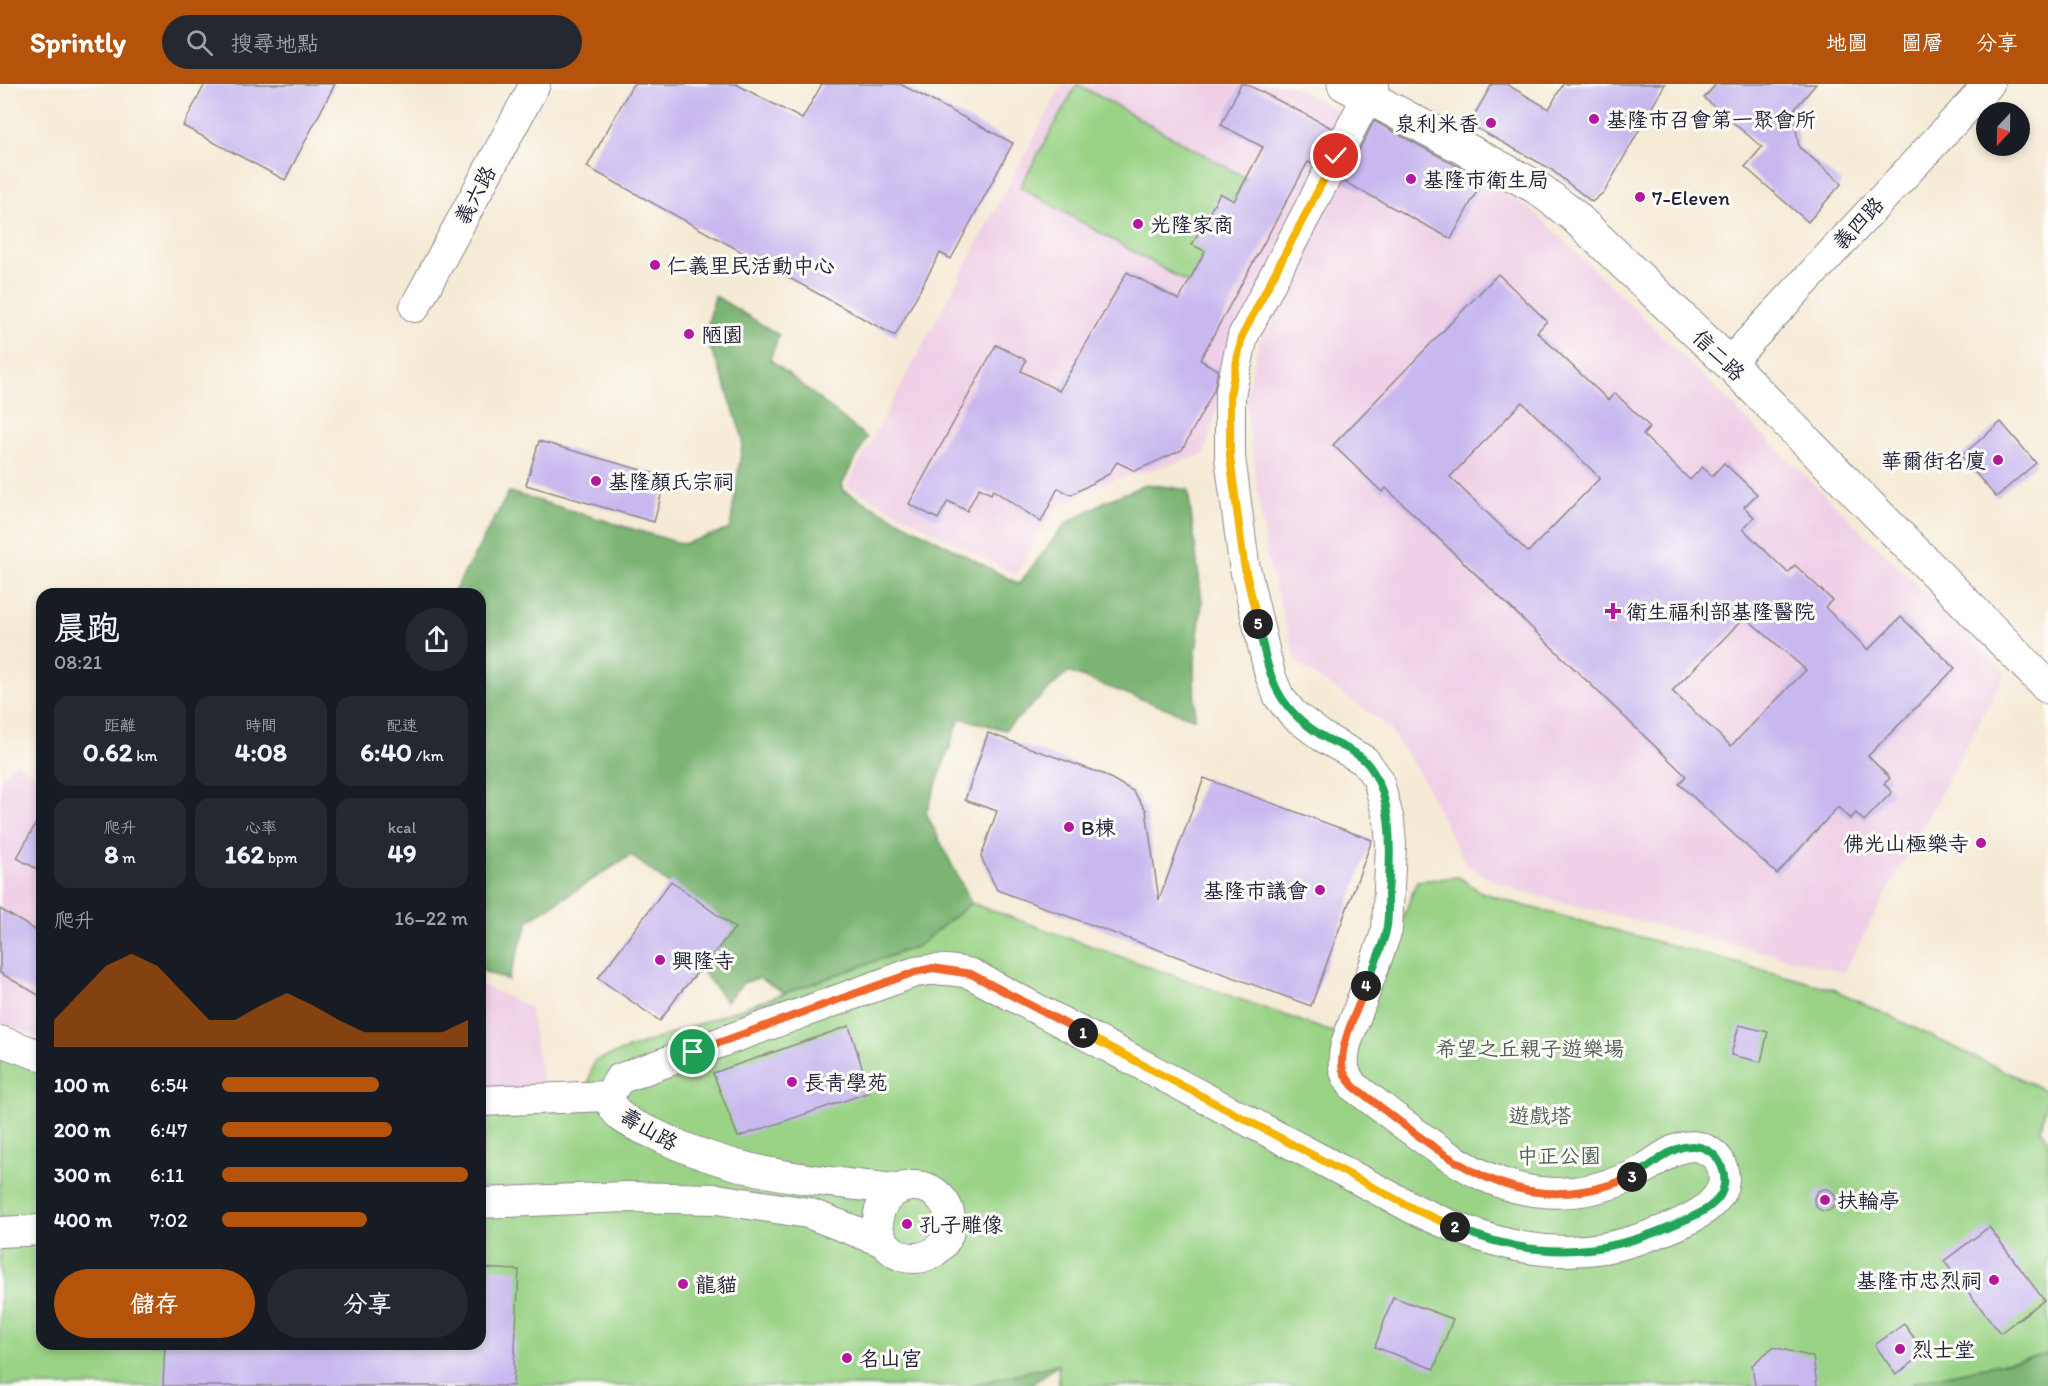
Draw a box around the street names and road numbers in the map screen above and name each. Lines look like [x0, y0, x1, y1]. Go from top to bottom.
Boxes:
street label: 義六路 [449, 161, 501, 229]
street label: 義四路 [1827, 191, 1889, 255]
street label: 信二路 [1688, 324, 1750, 386]
street label: 壽山路 [615, 1102, 683, 1156]

